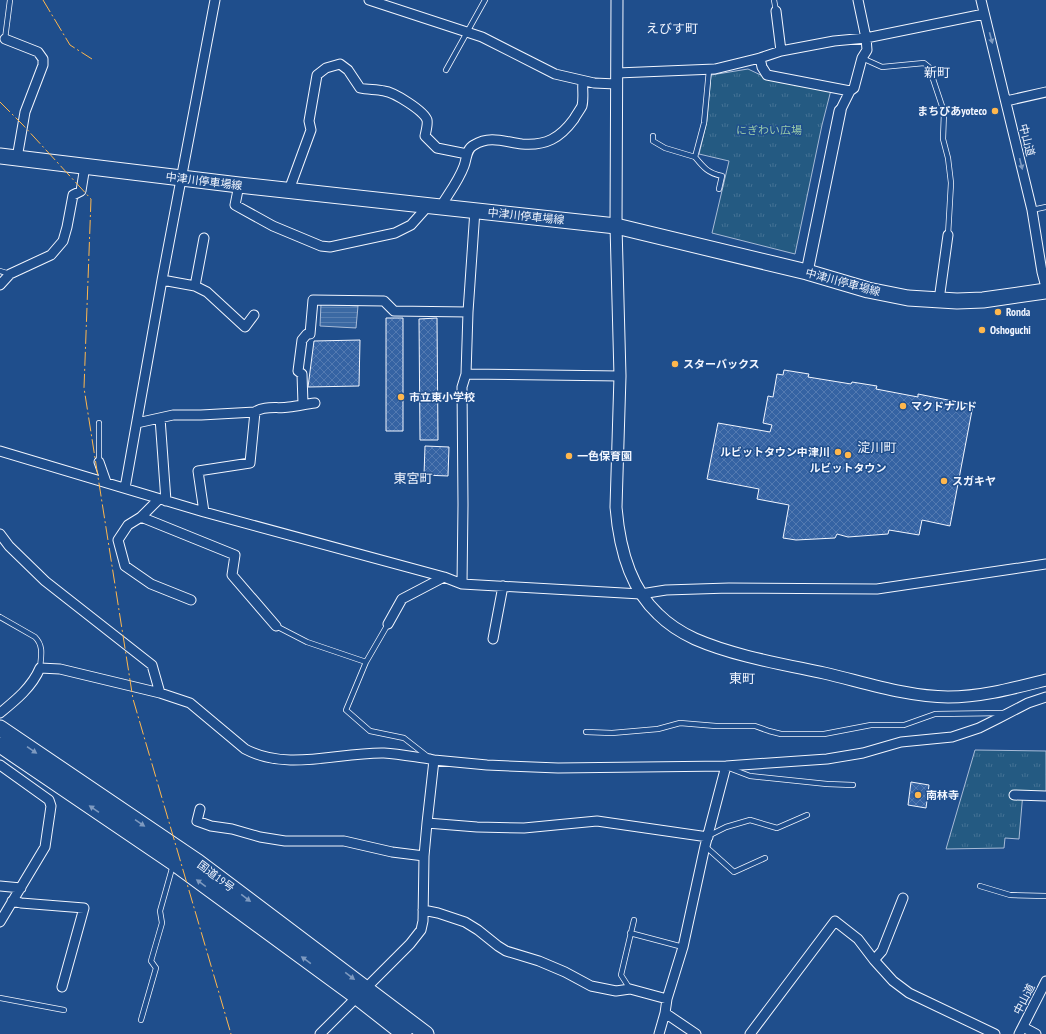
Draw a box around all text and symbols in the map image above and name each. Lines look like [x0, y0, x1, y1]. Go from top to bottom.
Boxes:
district label: えびす町 [646, 20, 698, 37]
one-way arrow [988, 32, 994, 44]
district label: 新町 [924, 64, 950, 81]
place label: まちぴあyoteco [917, 104, 987, 118]
marker: まちぴあyoteco [990, 106, 1000, 116]
street label: 中山道 [1016, 122, 1038, 158]
park label: にぎわい広場 [736, 123, 802, 137]
one-way arrow [1018, 158, 1024, 170]
street label: 中津川停車場線 [165, 169, 243, 193]
street label: 中津川停車場線 [487, 205, 565, 227]
street label: 中津川停車場線 [804, 265, 882, 299]
place label: Ronda [1006, 305, 1031, 319]
marker: Ronda [993, 307, 1003, 317]
place label: Oshoguchi [990, 323, 1031, 337]
marker: Oshoguchi [977, 325, 987, 335]
place label: スターバックス [683, 357, 760, 371]
marker: スターバックス [670, 359, 680, 369]
place label: 市立東小学校 [409, 390, 475, 404]
marker: 市立東小学校 [396, 392, 406, 402]
place label: マクドナルド [911, 399, 977, 413]
marker: マクドナルド [898, 401, 908, 411]
district label: 淀川町 [857, 439, 897, 456]
place label: ルビットタウン中津川 [720, 445, 830, 459]
marker: ルビットタウン中津川 [833, 447, 843, 457]
place label: 一色保育園 [577, 449, 632, 463]
marker: ルビットタウン [843, 450, 853, 460]
marker: 一色保育園 [564, 451, 574, 461]
place label: ルビットタウン [810, 461, 887, 475]
district label: 東宮町 [393, 470, 433, 487]
place label: スガキヤ [952, 474, 996, 488]
marker: スガキヤ [939, 476, 949, 486]
district label: 東町 [729, 670, 755, 687]
one-way arrow [27, 746, 37, 754]
place label: 南林寺 [926, 788, 959, 802]
marker: 南林寺 [913, 790, 923, 800]
one-way arrow [89, 805, 100, 813]
one-way arrow [135, 819, 145, 827]
street label: 国道19号 [195, 857, 237, 895]
one-way arrow [196, 879, 206, 887]
one-way arrow [240, 894, 251, 902]
one-way arrow [300, 956, 311, 964]
one-way arrow [344, 972, 355, 981]
street label: 中山道 [1010, 981, 1038, 1017]

